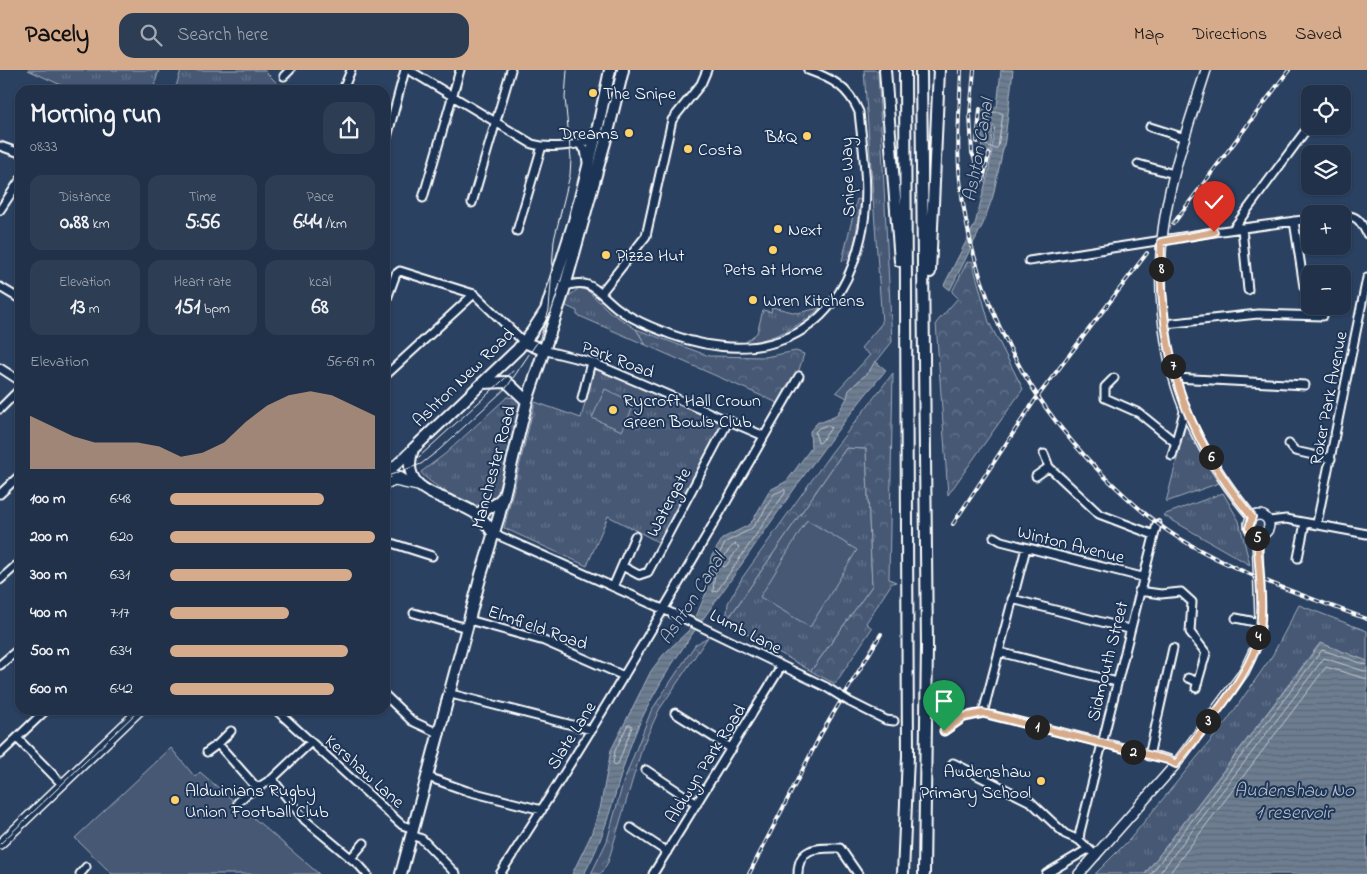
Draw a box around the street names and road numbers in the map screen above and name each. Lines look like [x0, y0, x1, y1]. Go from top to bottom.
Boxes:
street label: Snipe Way [835, 137, 863, 217]
street label: Ashton New Road [407, 323, 521, 434]
street label: Roker Park Avenue [1304, 328, 1356, 467]
street label: Park Road [577, 335, 658, 387]
street label: Manchester Road [466, 403, 524, 532]
street label: Watergate [641, 463, 700, 543]
street label: Winton Avenue [1014, 520, 1128, 572]
street label: Sidmouth Street [1081, 599, 1136, 724]
street label: Elmfield Road [484, 600, 591, 658]
street label: Lumb Lane [704, 603, 787, 663]
street label: Slate Lane [541, 696, 604, 775]
street label: Aldwyn Park Road [660, 700, 754, 828]
street label: Kershaw Lane [318, 730, 410, 816]

